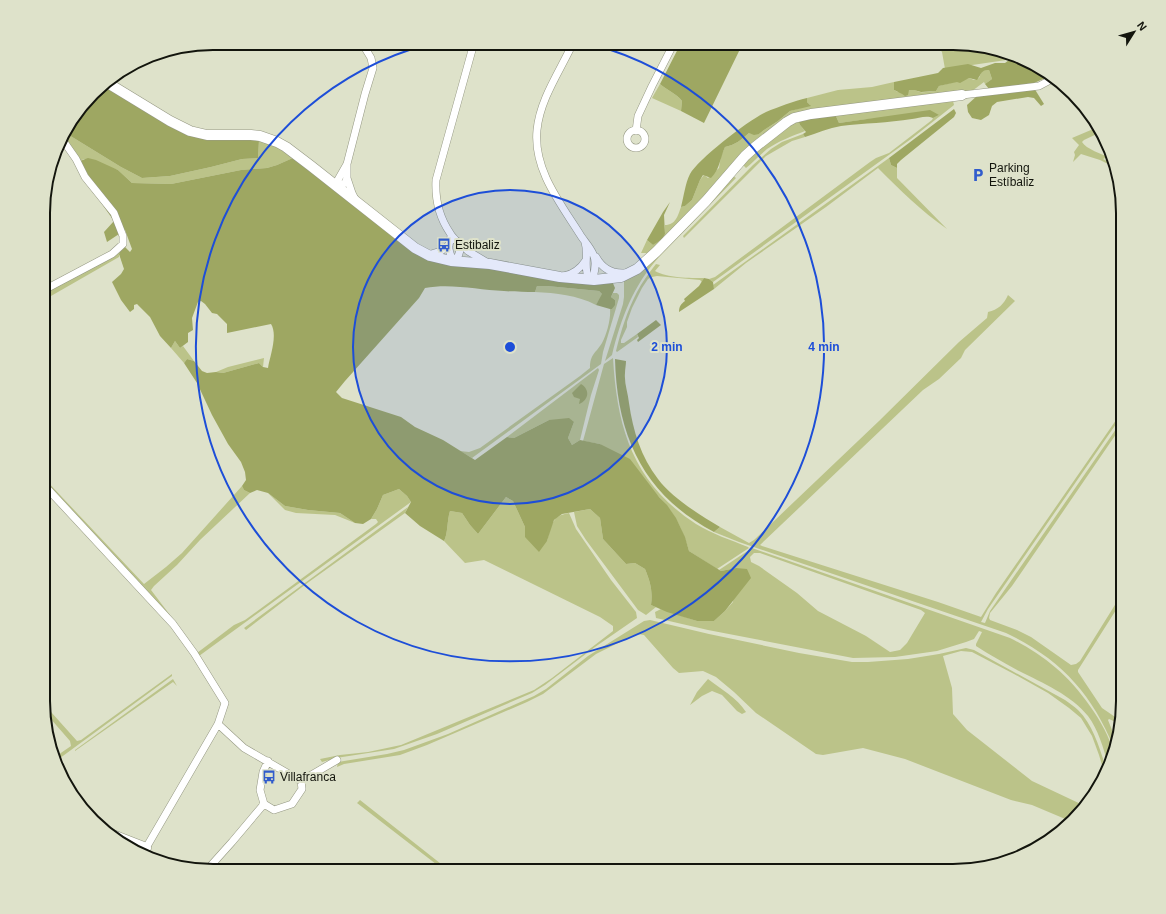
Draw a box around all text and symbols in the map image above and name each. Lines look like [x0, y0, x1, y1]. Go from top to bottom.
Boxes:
north arrow [1114, 12, 1154, 52]
text: N [1135, 19, 1149, 33]
place label: Parking Estíbaliz [989, 161, 1034, 189]
parking icon: Parking Estíbaliz [970, 167, 986, 183]
bus stop icon: Estibaliz [436, 237, 452, 253]
place label: Estibaliz [455, 238, 500, 252]
centre of rings [503, 340, 517, 354]
text: 2 min [651, 340, 683, 354]
text: 4 min [808, 340, 840, 354]
bus stop icon: Villafranca [261, 769, 277, 785]
place label: Villafranca [280, 770, 336, 784]

